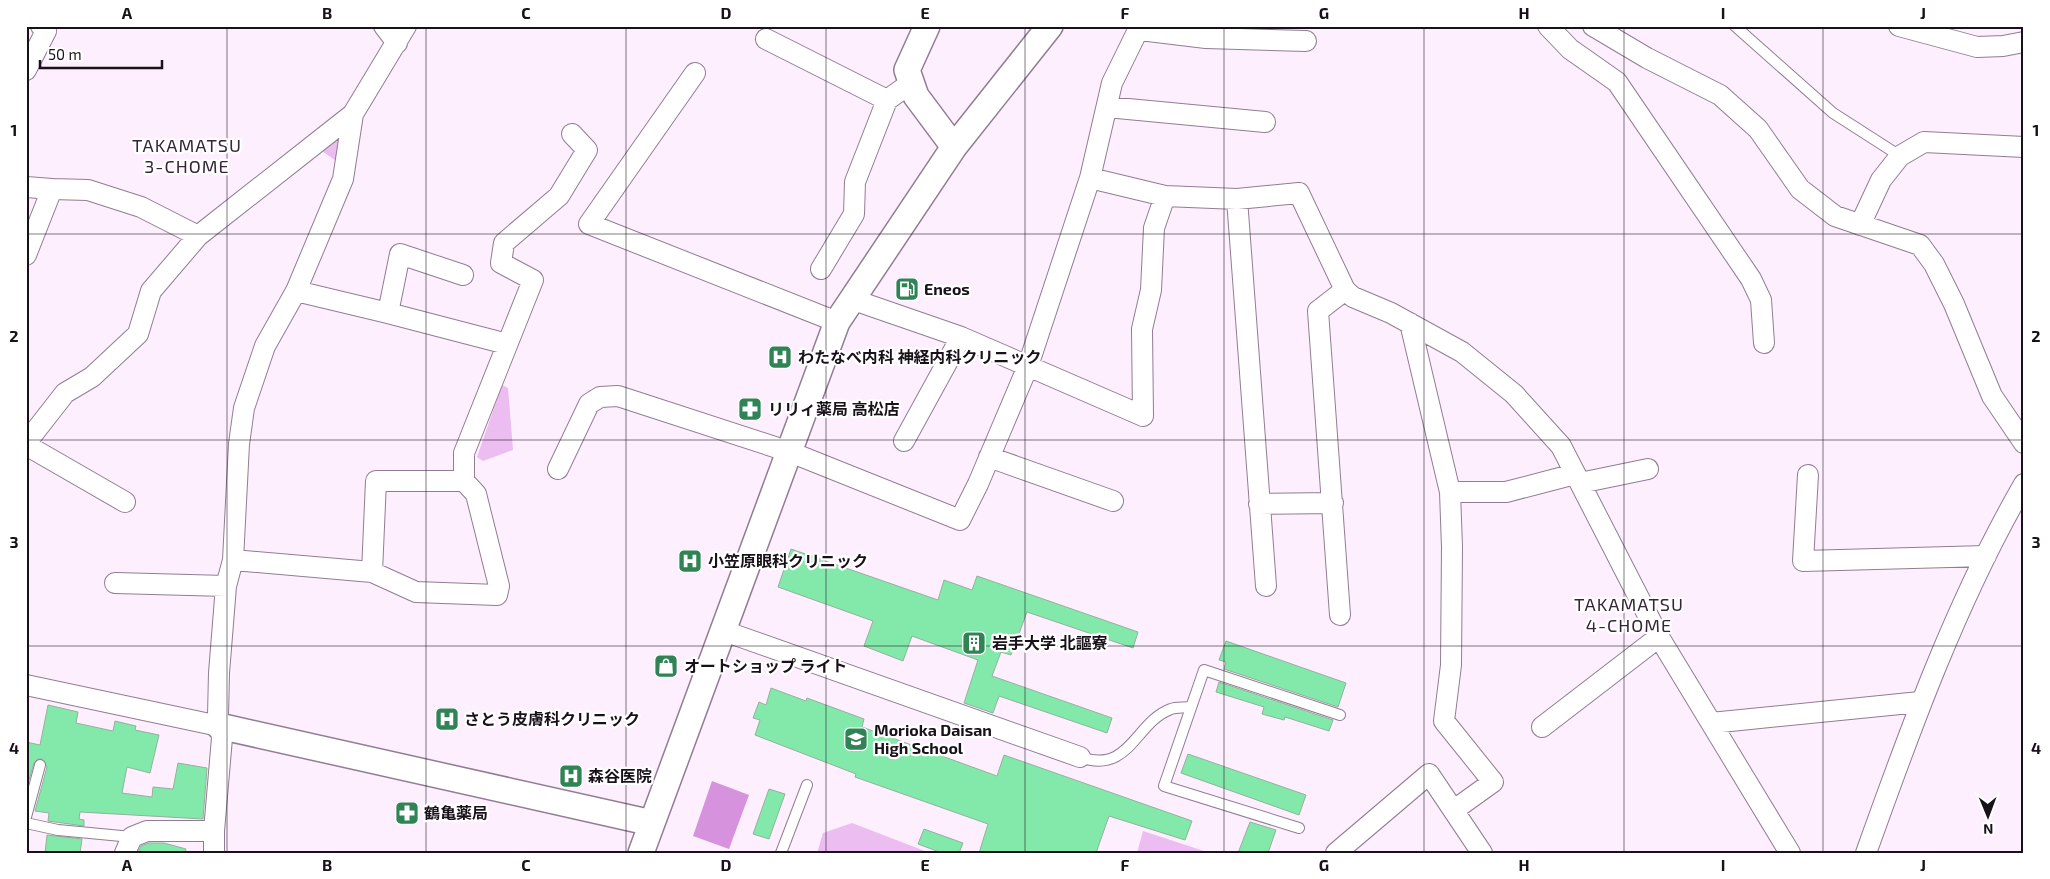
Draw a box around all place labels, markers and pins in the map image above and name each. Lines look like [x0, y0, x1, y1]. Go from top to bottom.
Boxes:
fuel station icon: Eneos [894, 276, 920, 302]
place label: Eneos [924, 279, 970, 298]
hospital icon: わたなべ内科 神経内科クリニック [767, 344, 793, 370]
place label: わたなべ内科 神経内科クリニック [798, 347, 1041, 366]
pharmacy icon: リリィ薬局 高松店 [737, 396, 763, 422]
place label: リリィ薬局 高松店 [768, 399, 899, 418]
hospital icon: 小笠原眼科クリニック [677, 548, 703, 574]
place label: 小笠原眼科クリニック [708, 551, 868, 570]
building icon: 岩手大学 北謳寮 [961, 630, 987, 656]
place label: 岩手大学 北謳寮 [992, 633, 1107, 652]
shop icon: オートショップ ライト [653, 653, 679, 679]
place label: オートショップ ライト [684, 656, 847, 675]
hospital icon: さとう皮膚科クリニック [434, 706, 460, 732]
place label: さとう皮膚科クリニック [464, 709, 640, 728]
place label: Morioka Daisan High School [874, 720, 992, 757]
school or university icon: Morioka Daisan High School [843, 726, 869, 752]
hospital icon: 森谷医院 [558, 763, 584, 789]
place label: 森谷医院 [588, 766, 652, 785]
pharmacy icon: 鶴亀薬局 [394, 800, 420, 826]
place label: 鶴亀薬局 [424, 803, 488, 822]

